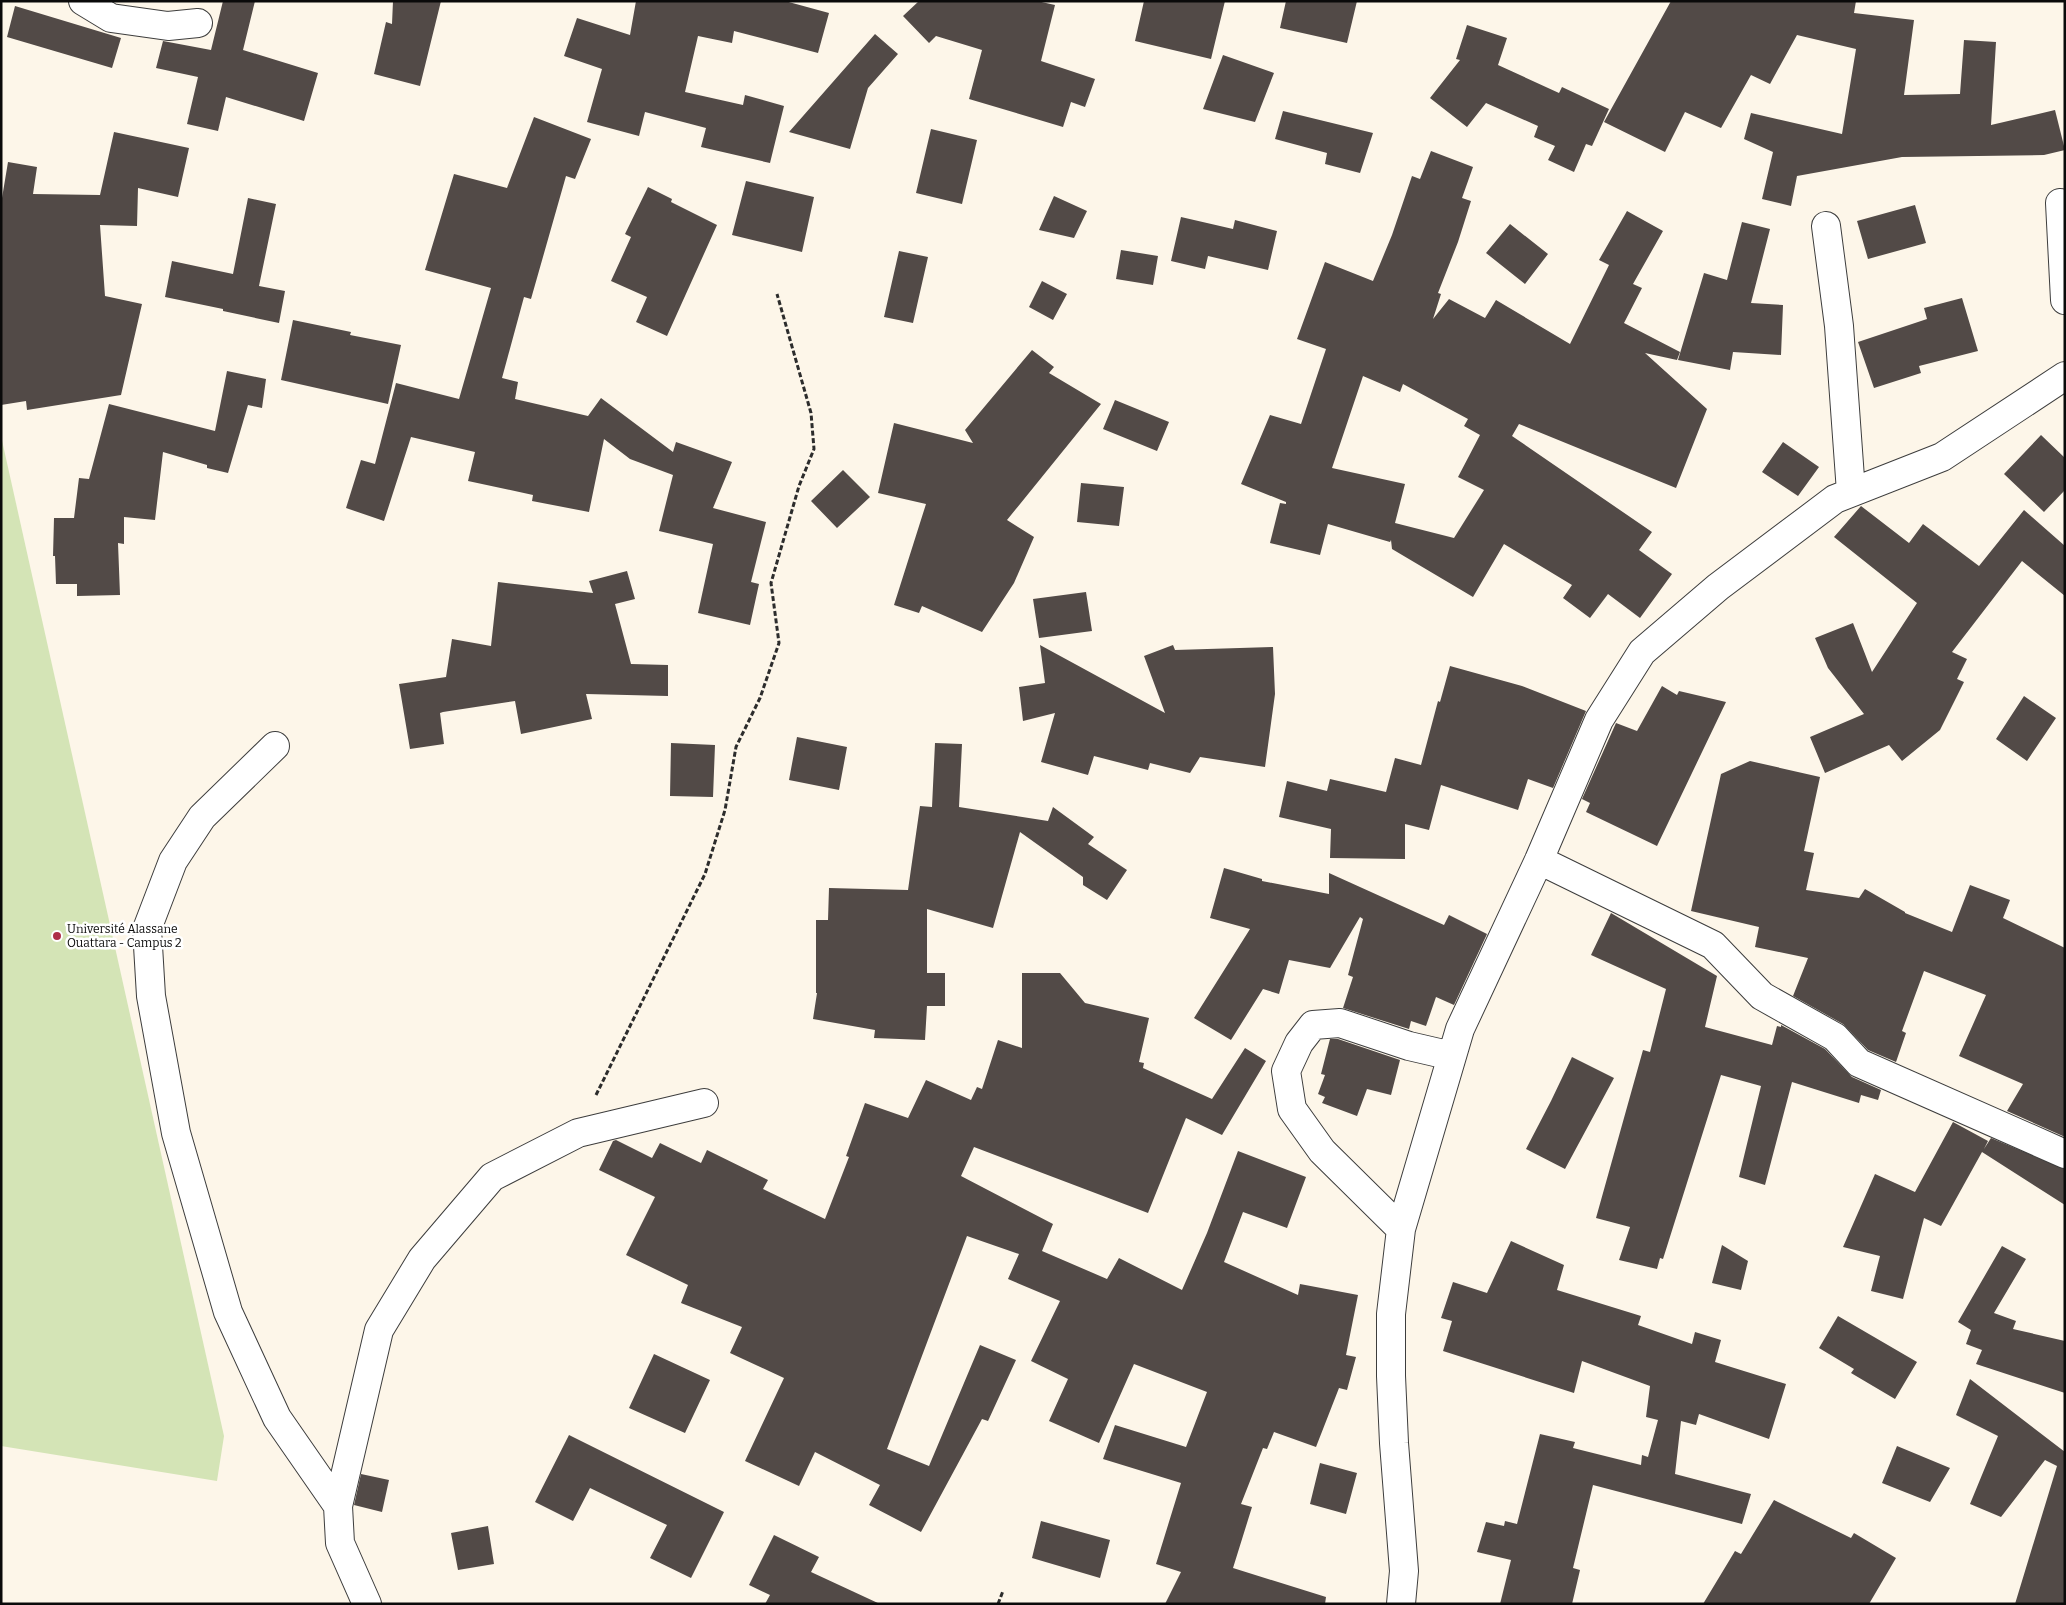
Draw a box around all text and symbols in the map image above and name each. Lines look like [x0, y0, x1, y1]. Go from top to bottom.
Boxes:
place label: Université Alassane Ouattara - Campus 2 [67, 922, 182, 950]
marker: Université Alassane Ouattara - Campus 2 [51, 930, 63, 942]

